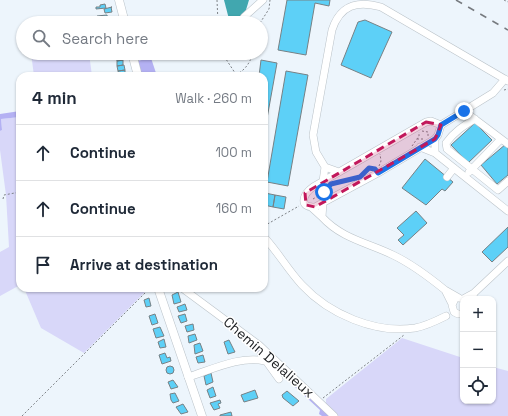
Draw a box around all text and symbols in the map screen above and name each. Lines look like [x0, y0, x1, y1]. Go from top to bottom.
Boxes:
search box [16, 16, 268, 60]
icon: search [30, 27, 52, 49]
text: Search here [62, 29, 148, 48]
text: 4 min [32, 87, 77, 109]
text: Walk · 260 m [175, 90, 252, 107]
route end [455, 102, 473, 120]
icon: ahead [32, 142, 54, 164]
text: Continue [70, 143, 136, 162]
text: 100 m [215, 144, 252, 161]
route start [315, 183, 333, 201]
icon: ahead [32, 198, 54, 220]
text: Continue [70, 199, 136, 218]
text: 160 m [216, 200, 252, 217]
icon: arrive [32, 254, 54, 276]
text: Arrive at destination [70, 255, 218, 274]
map controls [460, 296, 496, 404]
button: + [460, 296, 496, 332]
street label: Chemin Delalieux [220, 313, 318, 401]
button: − [460, 332, 496, 368]
button: locate [460, 368, 496, 404]

